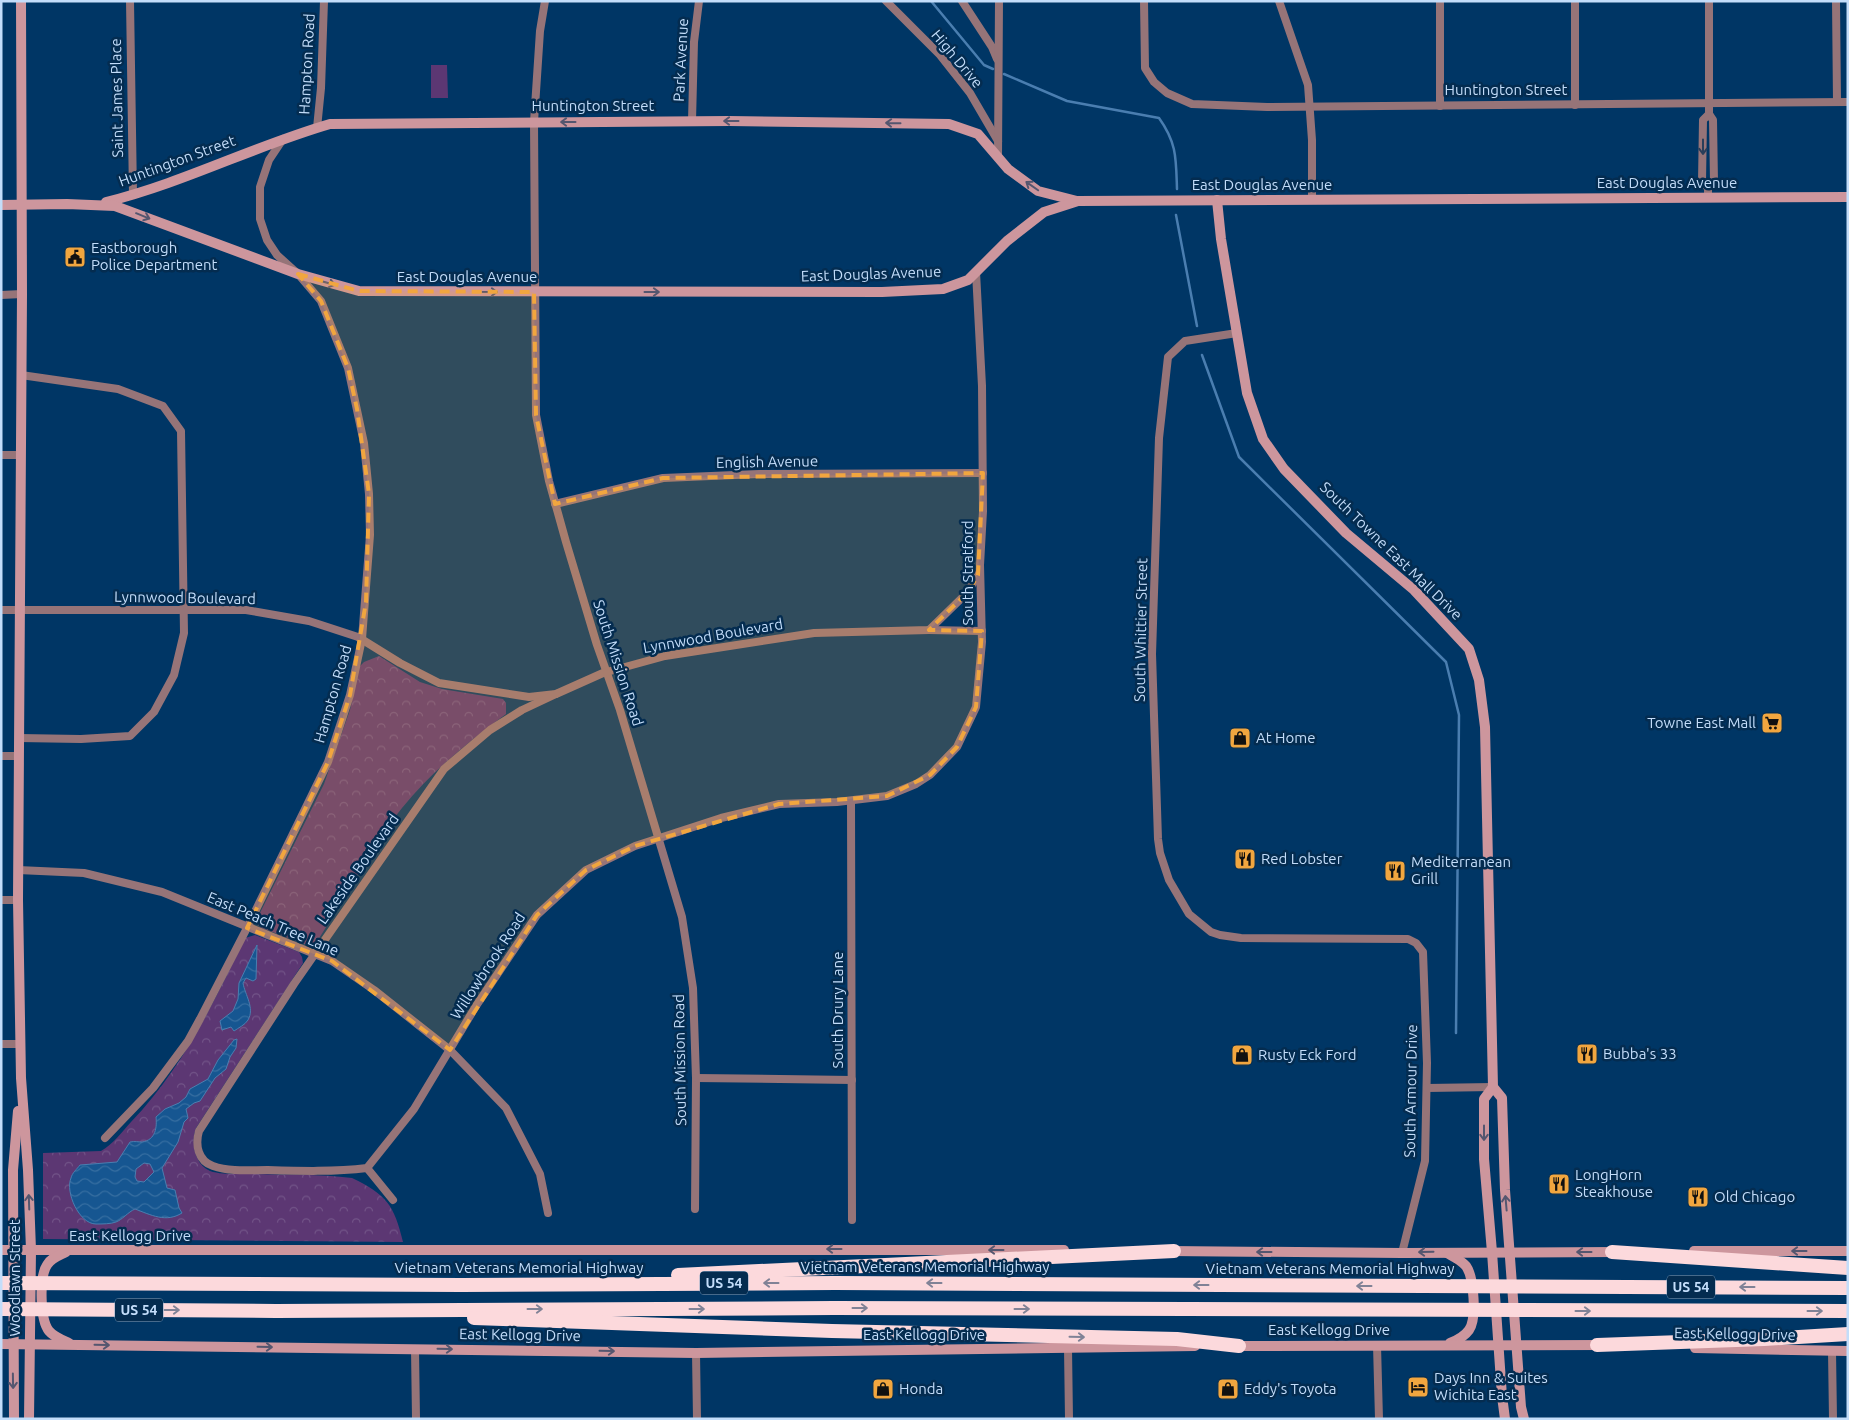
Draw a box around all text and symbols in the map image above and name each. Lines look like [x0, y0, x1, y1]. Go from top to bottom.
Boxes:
street label: Hampton Road [295, 13, 318, 115]
street label: Park Avenue [670, 18, 691, 102]
street label: High Drive [928, 26, 986, 91]
street label: Saint James Place [107, 38, 126, 158]
street label: Huntington Street [1445, 81, 1568, 98]
street label: Huntington Street [532, 97, 655, 114]
one-way arrow [723, 116, 739, 126]
one-way arrow [560, 117, 576, 127]
one-way arrow [885, 118, 902, 128]
street label: Huntington Street [116, 132, 238, 190]
one-way arrow [1698, 139, 1707, 155]
street label: East Douglas Avenue [1597, 174, 1737, 191]
street label: East Douglas Avenue [1192, 176, 1332, 193]
one-way arrow [1025, 181, 1039, 191]
one-way arrow [135, 212, 150, 222]
place label: Eastborough Police Department [91, 239, 218, 273]
public building icon: Eastborough Police Department [63, 245, 87, 269]
street label: East Douglas Avenue [800, 263, 942, 284]
street label: East Douglas Avenue [397, 268, 537, 285]
one-way arrow [320, 279, 336, 288]
one-way arrow [482, 287, 498, 297]
one-way arrow [644, 287, 660, 297]
street label: English Avenue [716, 452, 818, 471]
street label: South Towne East Mall Drive [1317, 478, 1466, 623]
street label: South Stratford [959, 520, 976, 626]
street label: South Whittier Street [1131, 558, 1150, 702]
street label: Lynnwood Boulevard [114, 588, 256, 607]
street label: South Mission Road [590, 598, 647, 728]
street label: Lynnwood Boulevard [642, 615, 784, 656]
street label: Hampton Road [310, 643, 355, 745]
supermarket icon: Towne East Mall [1760, 711, 1784, 735]
place label: Towne East Mall [1647, 714, 1756, 731]
shop icon: At Home [1228, 726, 1252, 750]
place label: At Home [1256, 729, 1316, 746]
street label: Lakeside Boulevard [313, 811, 402, 927]
restaurant icon: Red Lobster [1233, 847, 1257, 871]
place label: Red Lobster [1261, 850, 1343, 867]
place label: Mediterranean Grill [1411, 853, 1511, 887]
restaurant icon: Mediterranean Grill [1383, 859, 1407, 883]
street label: East Peach Tree Lane [205, 888, 342, 959]
street label: Willowbrook Road [447, 909, 528, 1022]
street label: South Drury Lane [829, 952, 846, 1068]
street label: South Mission Road [670, 994, 689, 1126]
street label: South Armour Drive [1401, 1024, 1420, 1158]
restaurant icon: Bubba's 33 [1575, 1042, 1599, 1066]
shop icon: Rusty Eck Ford [1230, 1043, 1254, 1067]
place label: Bubba's 33 [1603, 1045, 1677, 1062]
place label: Rusty Eck Ford [1258, 1046, 1356, 1063]
one-way arrow [1479, 1124, 1489, 1141]
place label: LongHorn Steakhouse [1575, 1166, 1653, 1200]
restaurant icon: LongHorn Steakhouse [1547, 1172, 1571, 1196]
restaurant icon: Old Chicago [1686, 1185, 1710, 1209]
place label: Old Chicago [1714, 1188, 1795, 1205]
one-way arrow [24, 1194, 34, 1210]
one-way arrow [1501, 1195, 1510, 1211]
street label: Woodlawn Street [6, 1219, 23, 1337]
street label: East Kellogg Drive [69, 1227, 191, 1244]
one-way arrow [826, 1244, 842, 1254]
one-way arrow [988, 1245, 1004, 1255]
one-way arrow [1791, 1246, 1808, 1256]
one-way arrow [1256, 1247, 1272, 1257]
one-way arrow [1576, 1247, 1592, 1256]
one-way arrow [1418, 1248, 1434, 1257]
street label: Vietnam Veterans Memorial Highway [800, 1258, 1050, 1275]
street label: Vietnam Veterans Memorial Highway [394, 1259, 644, 1276]
street label: Vietnam Veterans Memorial Highway [1205, 1260, 1455, 1277]
road number: US 54 [700, 1272, 748, 1295]
road number: US 54 [1667, 1275, 1715, 1298]
one-way arrow [764, 1278, 780, 1288]
one-way arrow [926, 1278, 942, 1288]
one-way arrow [1194, 1280, 1210, 1290]
one-way arrow [1356, 1281, 1372, 1291]
one-way arrow [1739, 1282, 1755, 1292]
road number: US 54 [115, 1298, 163, 1322]
one-way arrow [852, 1303, 868, 1313]
one-way arrow [526, 1304, 543, 1314]
one-way arrow [689, 1304, 705, 1314]
one-way arrow [1014, 1304, 1030, 1314]
one-way arrow [164, 1305, 180, 1315]
one-way arrow [1574, 1306, 1591, 1316]
one-way arrow [1807, 1306, 1823, 1316]
street label: East Kellogg Drive [1268, 1321, 1390, 1338]
street label: East Kellogg Drive [1674, 1324, 1796, 1343]
street label: East Kellogg Drive [459, 1325, 581, 1344]
street label: East Kellogg Drive [863, 1326, 985, 1343]
one-way arrow [1068, 1332, 1085, 1342]
one-way arrow [94, 1340, 110, 1350]
one-way arrow [256, 1342, 273, 1352]
one-way arrow [436, 1344, 453, 1354]
one-way arrow [599, 1347, 615, 1356]
place label: Days Inn & Suites Wichita East [1434, 1369, 1548, 1403]
one-way arrow [8, 1373, 18, 1389]
hotel icon: Days Inn & Suites Wichita East [1406, 1375, 1430, 1399]
shop icon: Honda [871, 1377, 895, 1401]
shop icon: Eddy's Toyota [1216, 1377, 1240, 1401]
place label: Honda [899, 1380, 943, 1397]
place label: Eddy's Toyota [1244, 1380, 1337, 1397]

